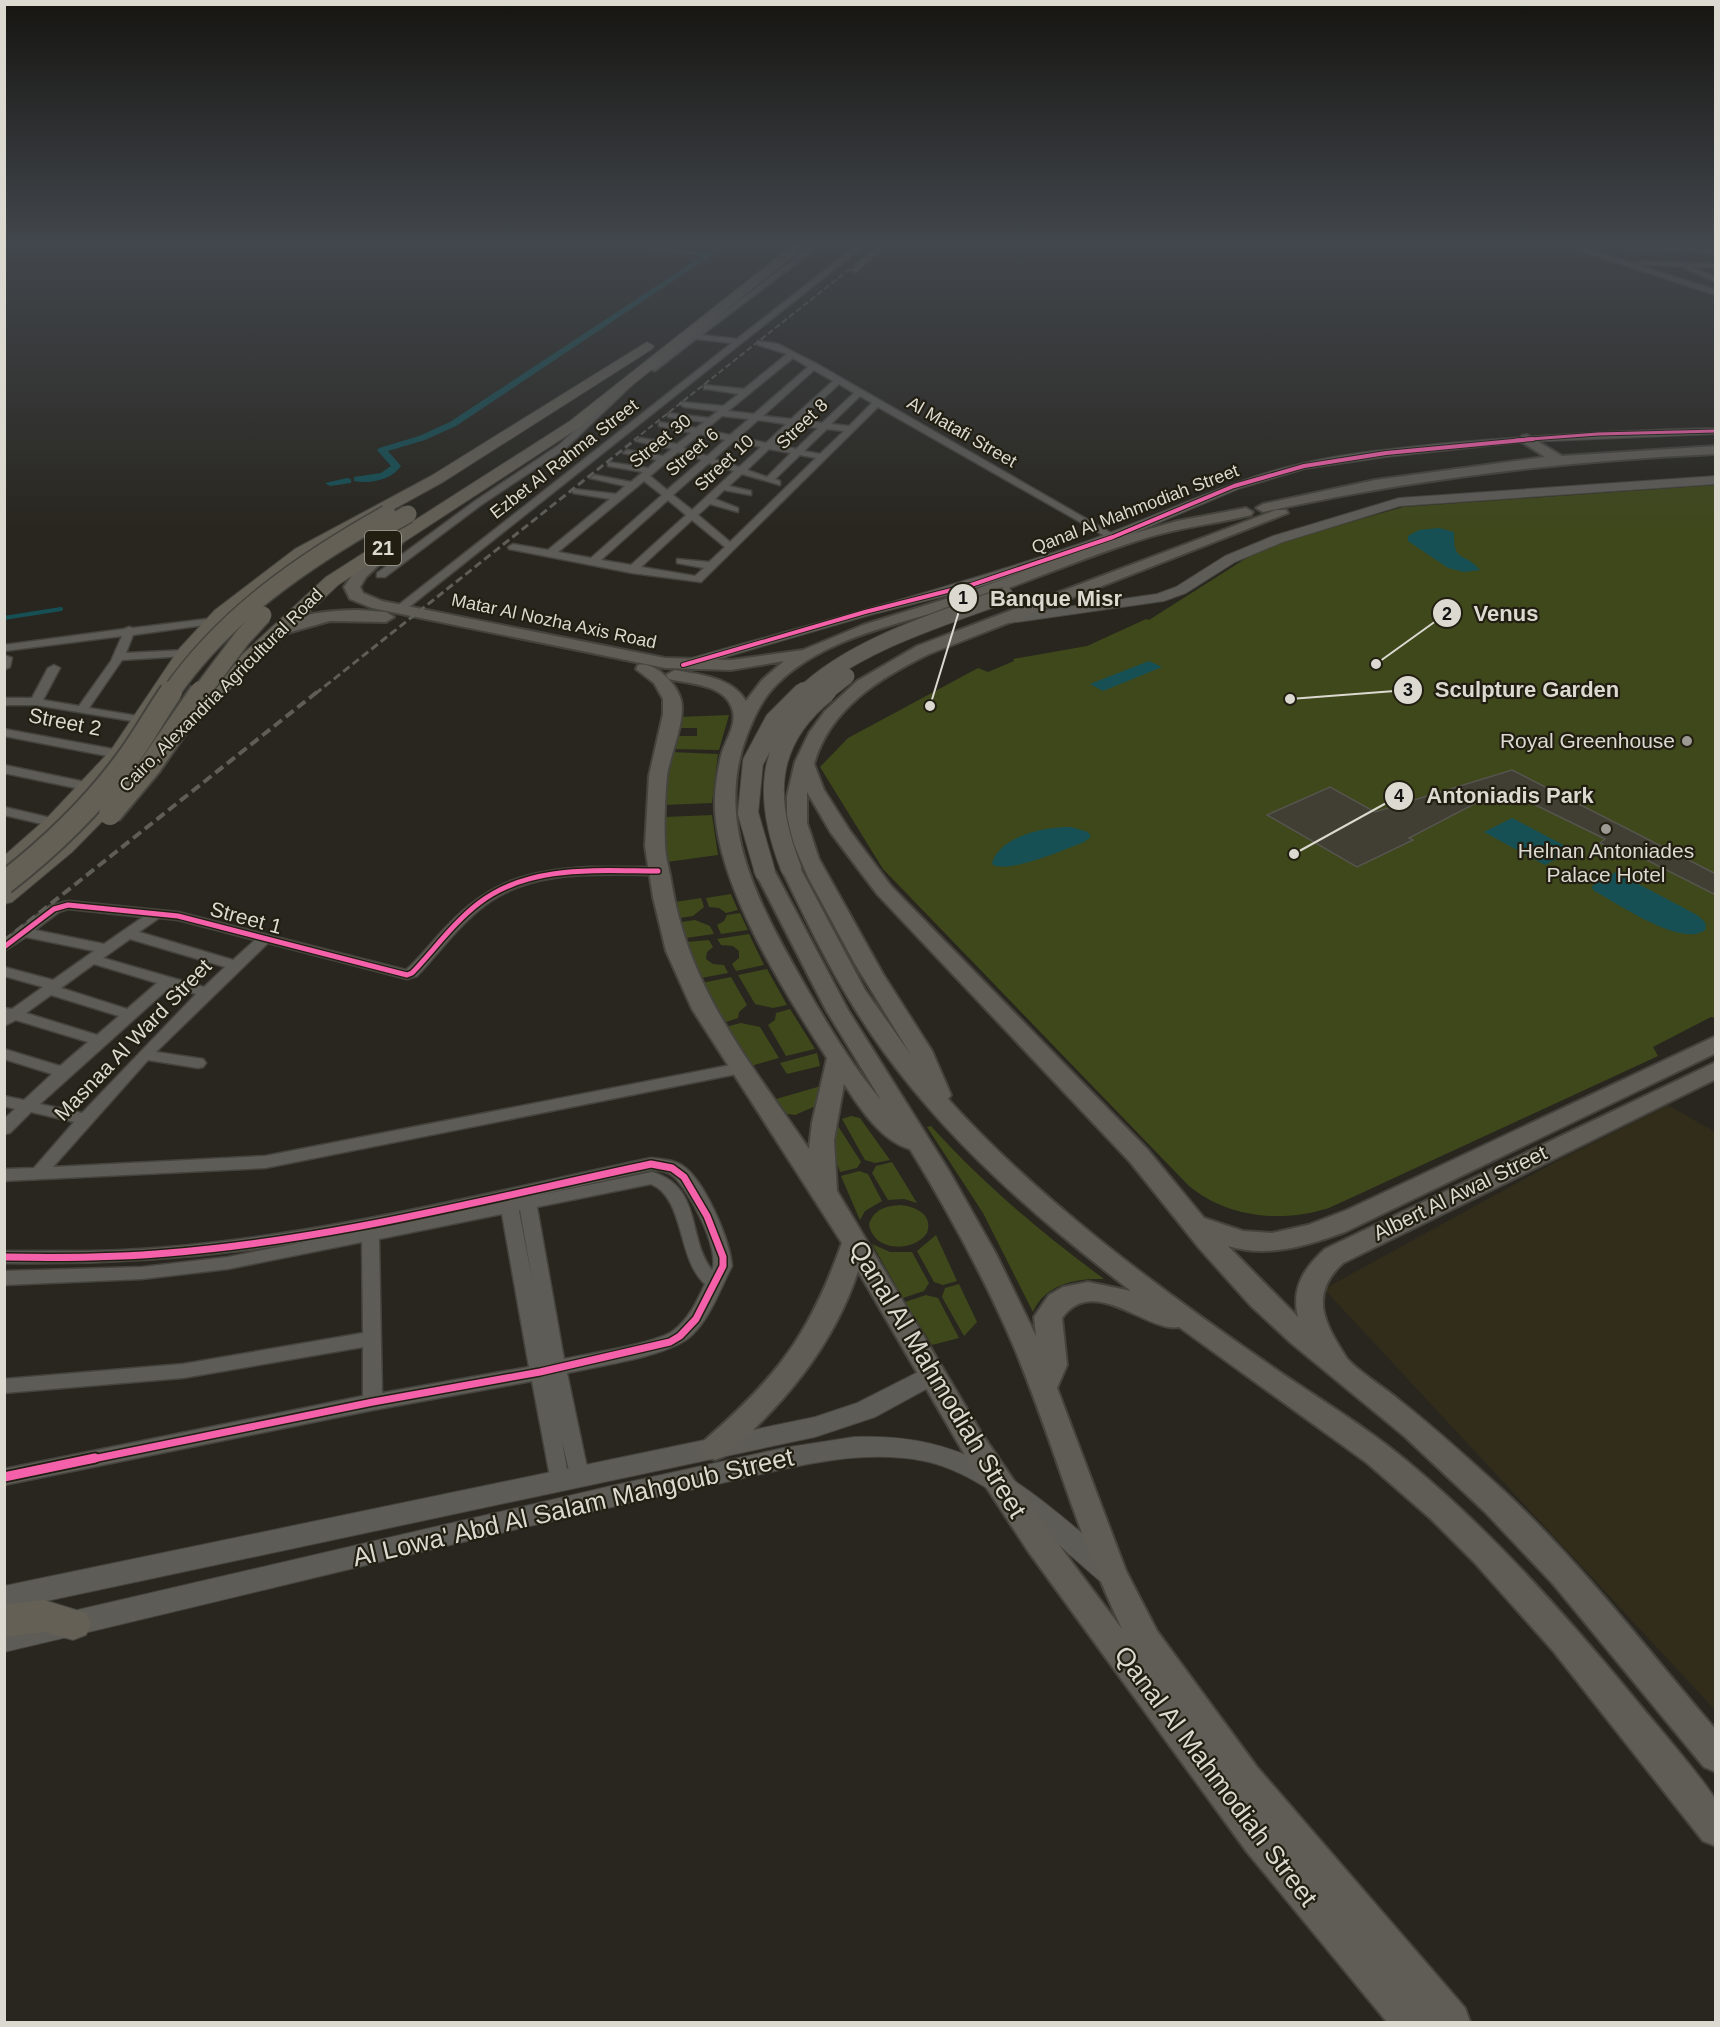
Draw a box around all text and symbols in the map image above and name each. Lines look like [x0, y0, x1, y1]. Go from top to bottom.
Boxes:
street label: Al Matafi Street [904, 393, 1020, 471]
street label: Ezbet Al Rahma Street [486, 395, 642, 523]
street label: Street 8 [772, 395, 832, 453]
street label: Street 30 [625, 410, 695, 472]
street label: Street 6 [662, 424, 722, 480]
street label: Street 10 [690, 431, 758, 495]
street label: Qanal Al Mahmodiah Street [1029, 460, 1241, 558]
road number: 21 [365, 531, 401, 565]
callout: Banque Misr [948, 578, 1134, 618]
street label: Cairo, Alexandria Agricultural Road [115, 584, 327, 796]
text: Banque Misr [990, 586, 1122, 611]
text: 1 [958, 588, 968, 608]
street label: Matar Al Nozha Axis Road [450, 589, 658, 653]
callout: Venus [1432, 593, 1550, 633]
text: Venus [1474, 601, 1538, 626]
text: 2 [1442, 604, 1452, 624]
callout: Sculpture Garden [1393, 670, 1631, 710]
text: Sculpture Garden [1435, 677, 1619, 702]
text: 3 [1403, 680, 1413, 700]
street label: Street 2 [27, 703, 103, 740]
place label: Royal Greenhouse [1500, 729, 1675, 752]
marker: Royal Greenhouse [1680, 734, 1694, 748]
callout: Antoniadis Park [1384, 776, 1606, 816]
text: Antoniadis Park [1426, 783, 1595, 808]
text: 4 [1394, 786, 1404, 806]
marker: Helnan Antoniades Palace Hotel [1599, 822, 1613, 836]
place label: Helnan Antoniades Palace Hotel [1518, 839, 1694, 886]
street label: Street 1 [208, 897, 285, 938]
street label: Masnaa Al Ward Street [50, 954, 216, 1125]
street label: Albert Al Awal Street [1369, 1141, 1550, 1245]
street label: Qanal Al Mahmodiah Street [843, 1235, 1033, 1524]
street label: Al Lowa' Abd Al Salam Mahgoub Street [350, 1441, 797, 1572]
street label: Qanal Al Mahmodiah Street [1108, 1640, 1324, 1913]

